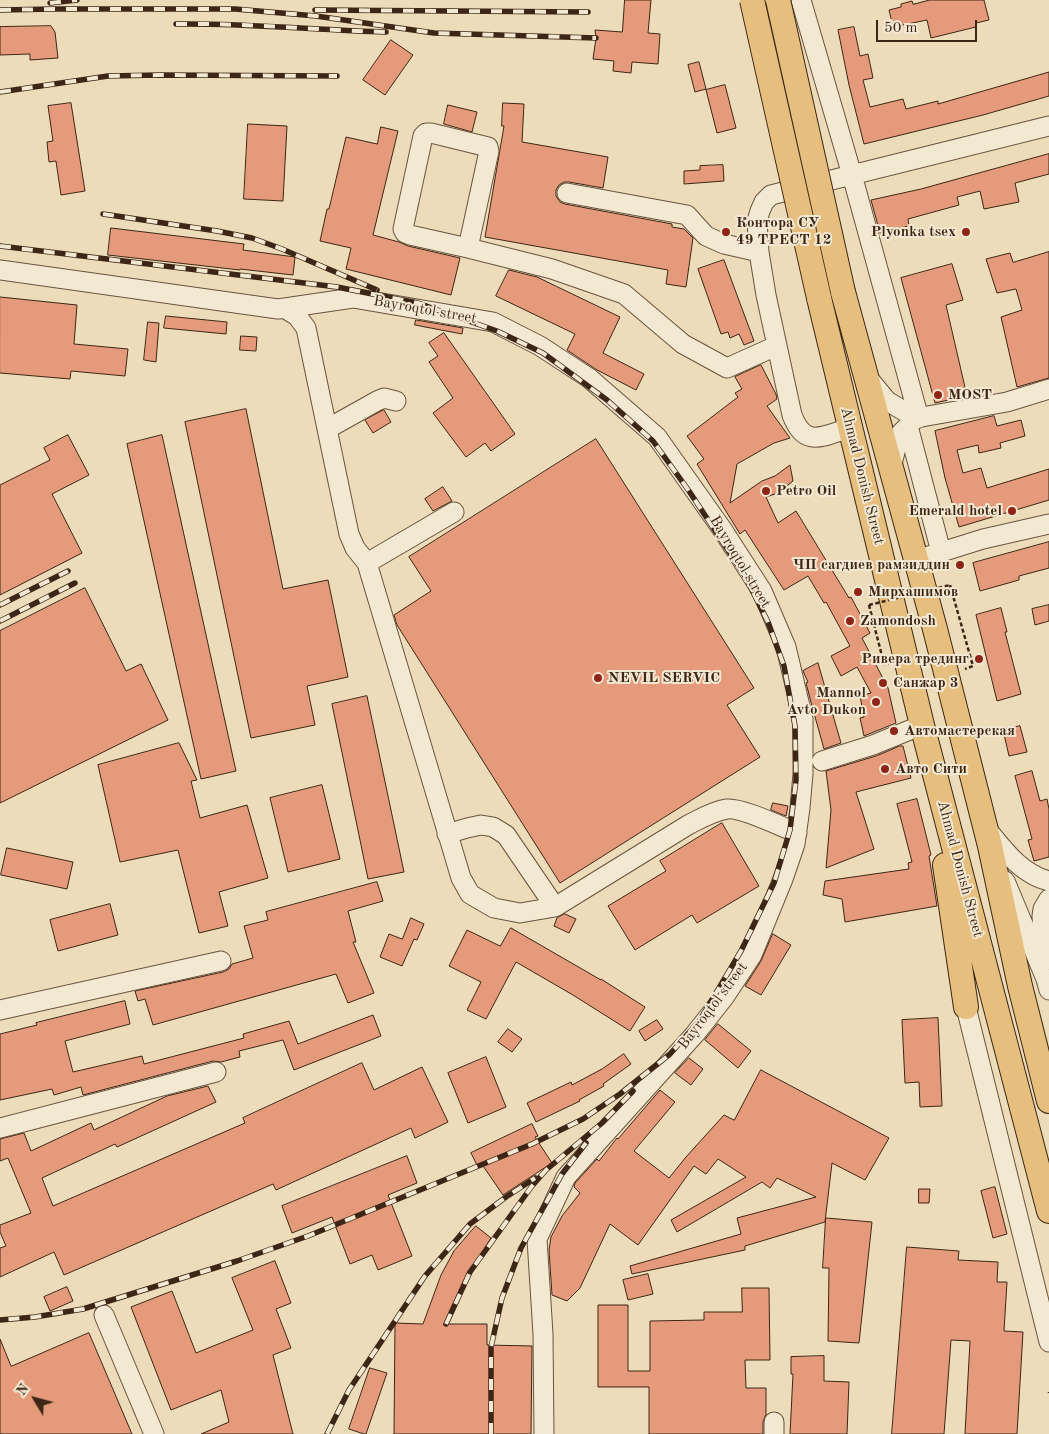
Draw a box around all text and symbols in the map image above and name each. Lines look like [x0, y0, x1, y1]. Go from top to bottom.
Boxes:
scale bar [879, 10, 980, 42]
text: 50 m [884, 21, 918, 36]
place label: Контора СУ 49 ТРЕСТ 12 [736, 214, 831, 249]
place label: Plyonka tsex [871, 223, 956, 241]
marker: Контора СУ 49 ТРЕСТ 12 [720, 226, 732, 238]
marker: Plyonka tsex [960, 226, 972, 238]
street label: Bayroqtol street [372, 292, 478, 328]
place label: MOST [948, 386, 992, 404]
marker: MOST [932, 389, 944, 401]
street label: Ahmad Donish Street [836, 405, 888, 547]
place label: Petro Oil [776, 482, 836, 500]
marker: Petro Oil [760, 485, 772, 497]
place label: Emerald hotel [908, 502, 1002, 520]
marker: Emerald hotel [1006, 505, 1018, 517]
street label: Bayroqtol street [705, 513, 775, 611]
place label: ЧП сагдиев рамзиддин [793, 556, 950, 574]
marker: ЧП сагдиев рамзиддин [954, 559, 966, 571]
place label: Мирхашимов [868, 583, 958, 601]
marker: Мирхашимов [852, 586, 864, 598]
place label: Zamondosh [860, 612, 936, 630]
marker: Zamondosh [844, 615, 856, 627]
place label: Ривера трединг [861, 650, 969, 668]
marker: Ривера трединг [973, 653, 985, 665]
place label: NEVIL SERVIC [608, 669, 720, 687]
marker: NEVIL SERVIC [592, 672, 604, 684]
place label: Санжар 3 [893, 674, 958, 692]
marker: Санжар 3 [877, 677, 889, 689]
place label: Mannol Avto Dukon [786, 684, 866, 719]
marker: Mannol Avto Dukon [870, 696, 882, 708]
place label: Автомастерская [904, 722, 1015, 740]
marker: Автомастерская [888, 725, 900, 737]
place label: Авто Сити [895, 760, 967, 778]
marker: Авто Сити [879, 763, 891, 775]
street label: Ahmad Donish Street [933, 799, 987, 939]
street label: Bayroqtol street [674, 959, 752, 1053]
north arrow [10, 1374, 60, 1424]
text: N [14, 1381, 32, 1398]

